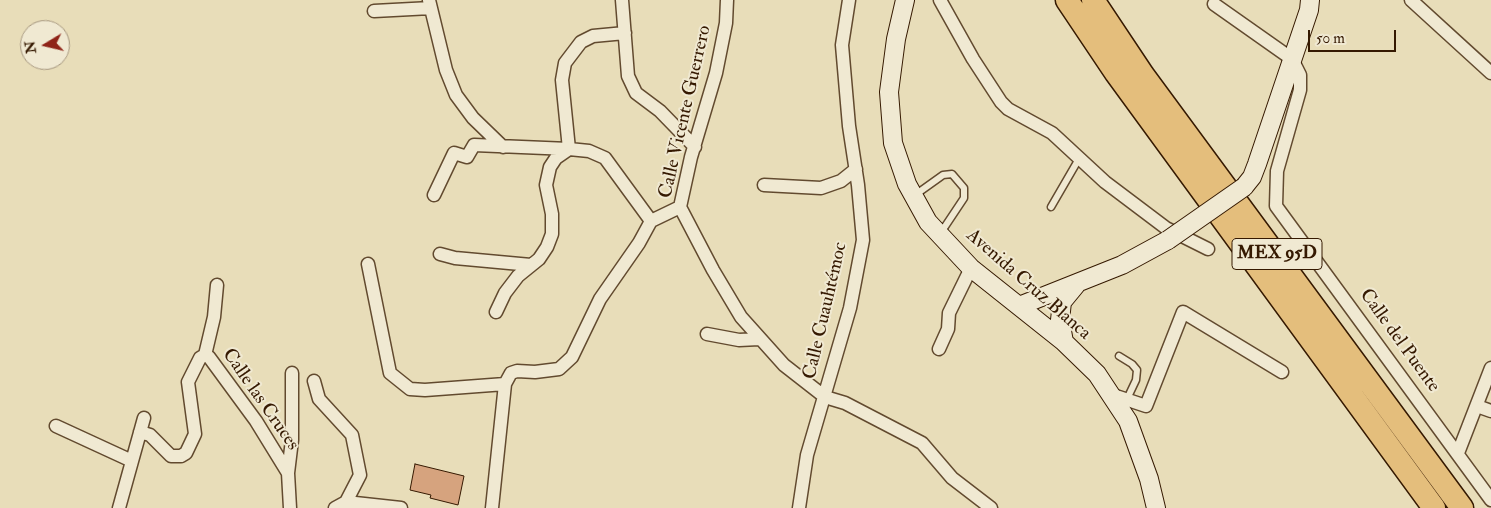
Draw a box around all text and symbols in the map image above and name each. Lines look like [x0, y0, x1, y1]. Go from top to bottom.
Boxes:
north arrow [20, 20, 70, 70]
scale bar [1311, 20, 1398, 52]
street label: Calle Vicente Guerrero [655, 23, 717, 201]
text: 50 m [1316, 29, 1345, 48]
text: N [21, 40, 40, 55]
street label: Avenida Cruz Blanca [961, 225, 1095, 345]
road number: MEX 95D [1232, 238, 1322, 270]
street label: Calle Cuauhtémoc [799, 240, 853, 382]
street label: Calle del Puente [1354, 285, 1444, 397]
street label: Calle las Cruces [216, 345, 304, 455]

